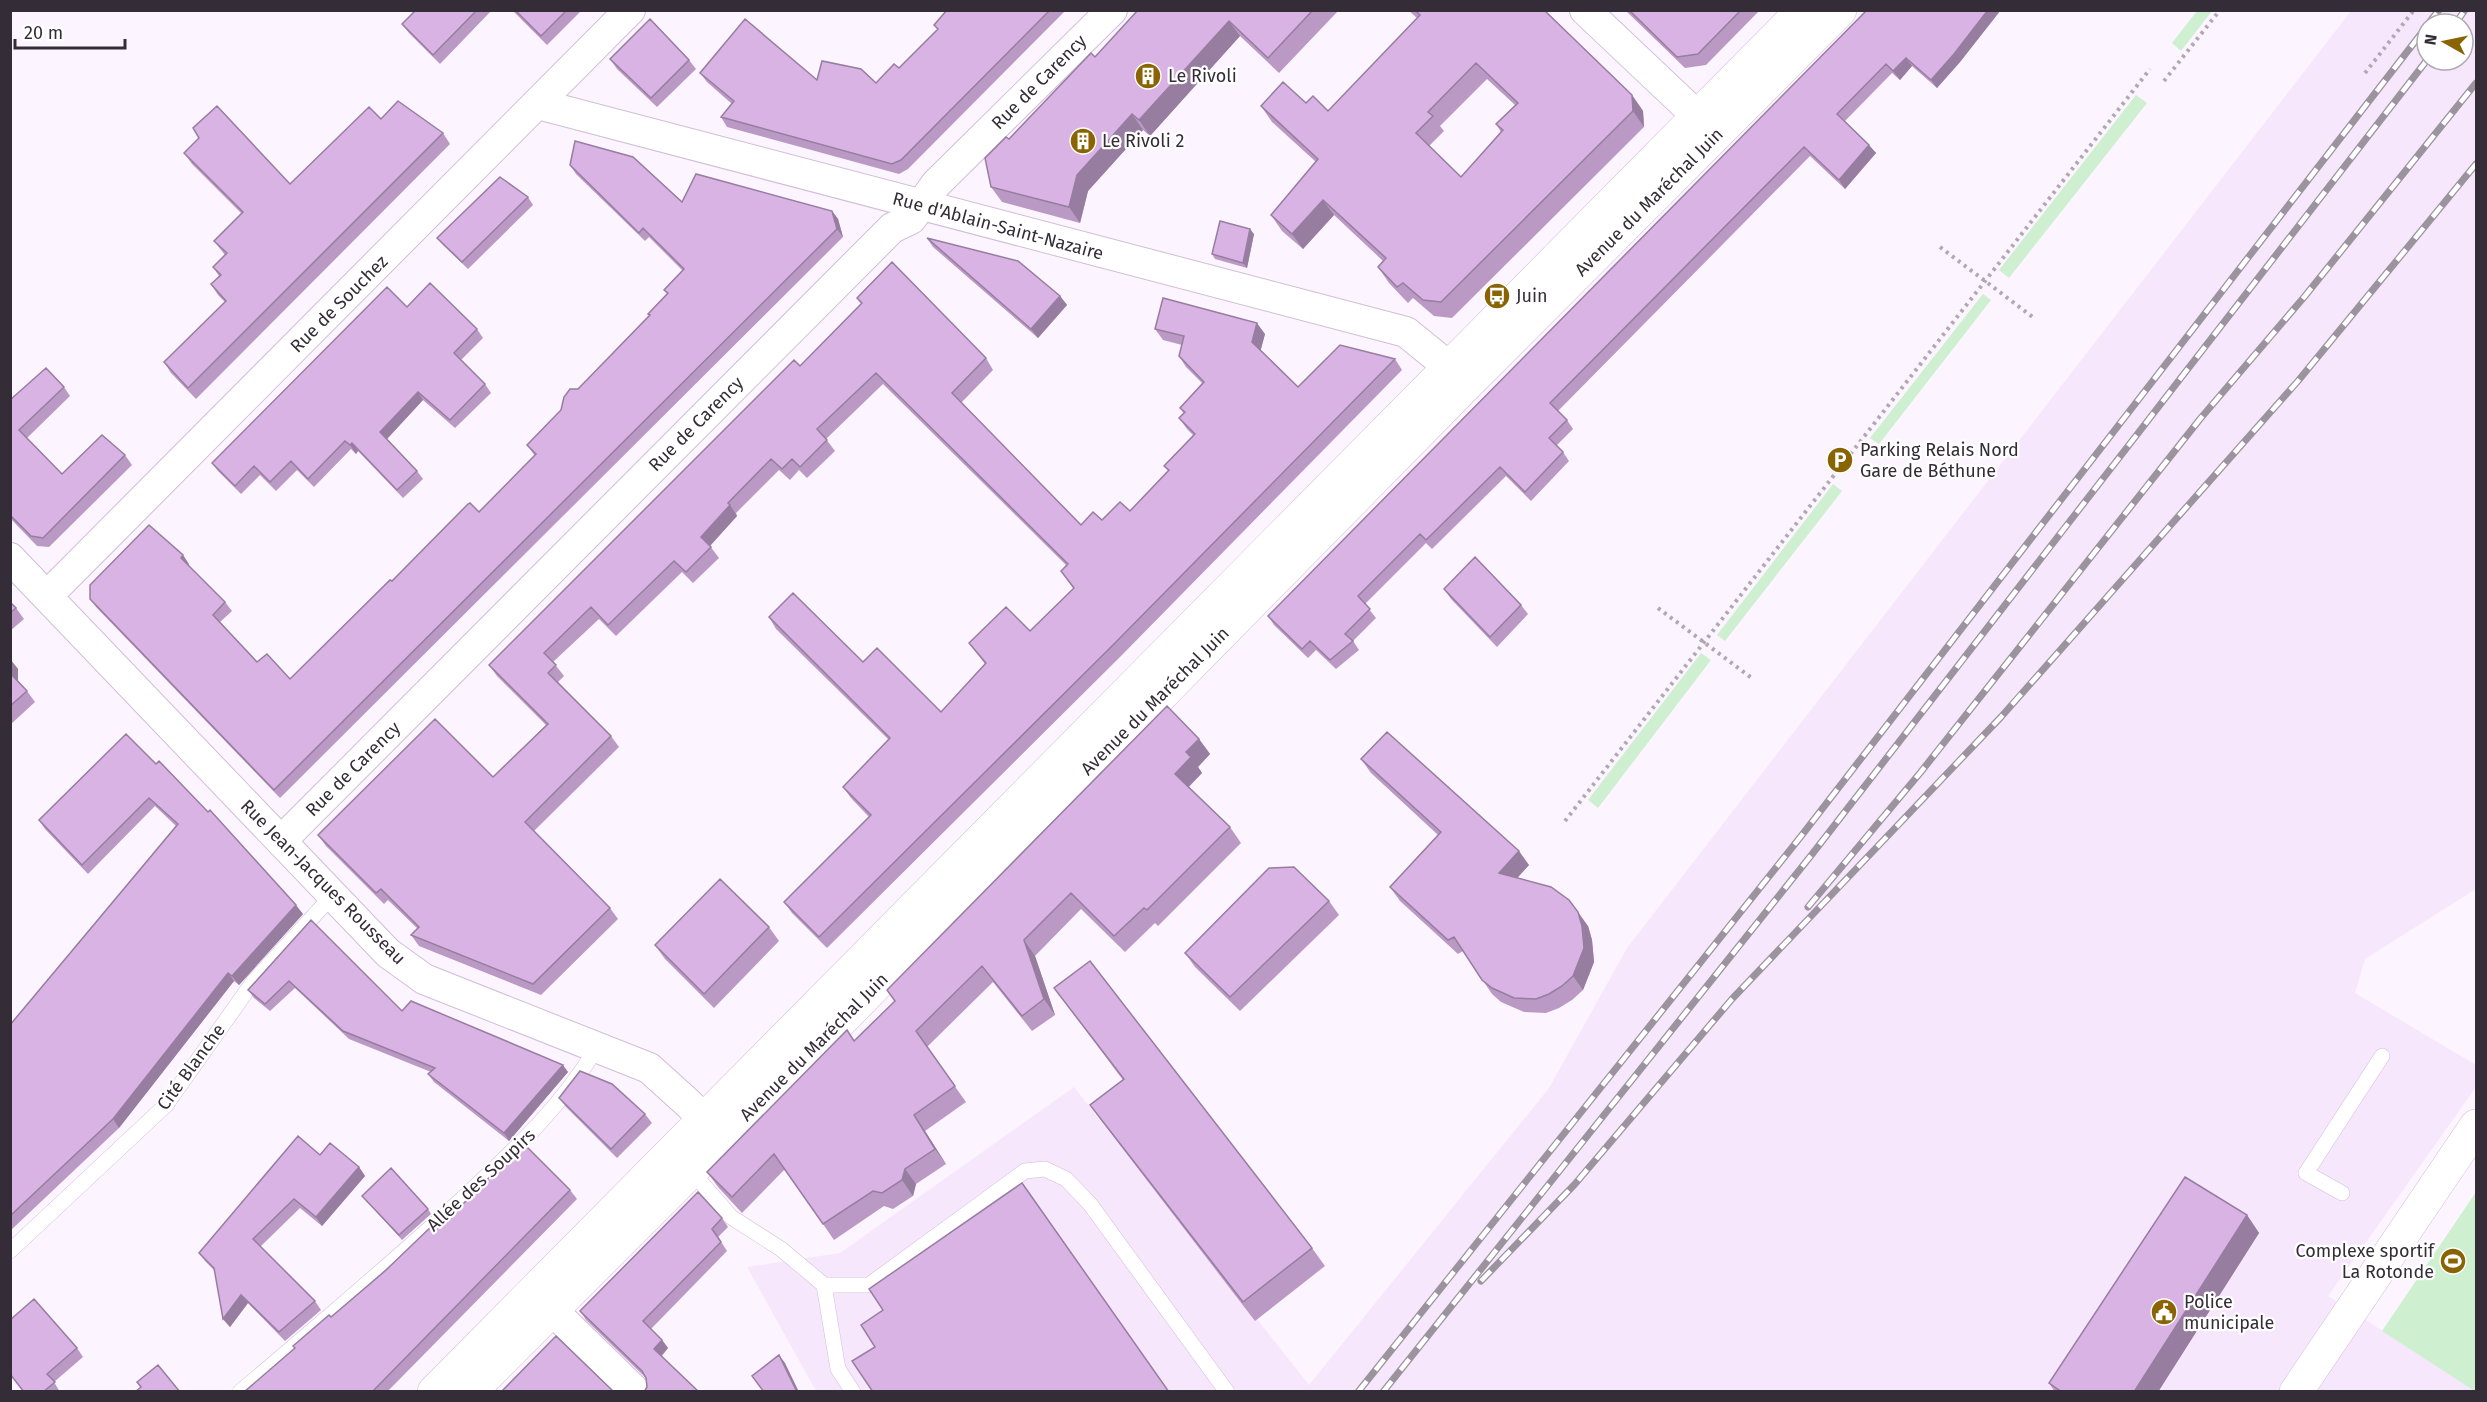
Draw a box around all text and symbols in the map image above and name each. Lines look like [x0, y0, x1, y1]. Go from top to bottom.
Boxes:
scale bar [15, 12, 124, 50]
north arrow [2415, 12, 2475, 72]
text: 20 m [24, 22, 63, 44]
street label: Rue de Carency [987, 30, 1091, 134]
text: N [2420, 33, 2441, 46]
building icon: Le Rivoli [1133, 61, 1163, 91]
place label: Le Rivoli [1168, 65, 1237, 87]
street label: Avenue du Maréchal Juin [1570, 123, 1728, 281]
building icon: Le Rivoli 2 [1068, 126, 1098, 156]
place label: Le Rivoli 2 [1102, 130, 1184, 152]
street label: Rue d'Ablain-Saint-Nazaire [890, 187, 1106, 265]
street label: Rue de Souchez [286, 251, 392, 357]
bus stop icon: Juin [1482, 281, 1512, 311]
place label: Juin [1516, 285, 1548, 307]
street label: Rue de Carency [644, 372, 748, 476]
place label: Parking Relais Nord Gare de Béthune [1860, 439, 2019, 482]
parking icon: Parking Relais Nord Gare de Béthune [1825, 445, 1855, 475]
street label: Avenue du Maréchal Juin [1076, 622, 1234, 780]
street label: Rue de Carency [301, 717, 405, 821]
street label: Rue Jean-Jacques Rousseau [236, 795, 410, 969]
street label: Avenue du Maréchal Juin [735, 968, 893, 1126]
street label: Cité Blanche [152, 1020, 230, 1114]
street label: Allée des Soupirs [422, 1124, 540, 1236]
place label: Complexe sportif La Rotonde [2296, 1240, 2436, 1283]
sports icon: Complexe sportif La Rotonde [2438, 1246, 2468, 1276]
place label: Police municipale [2184, 1291, 2274, 1334]
public building icon: Police municipale [2149, 1297, 2179, 1327]

